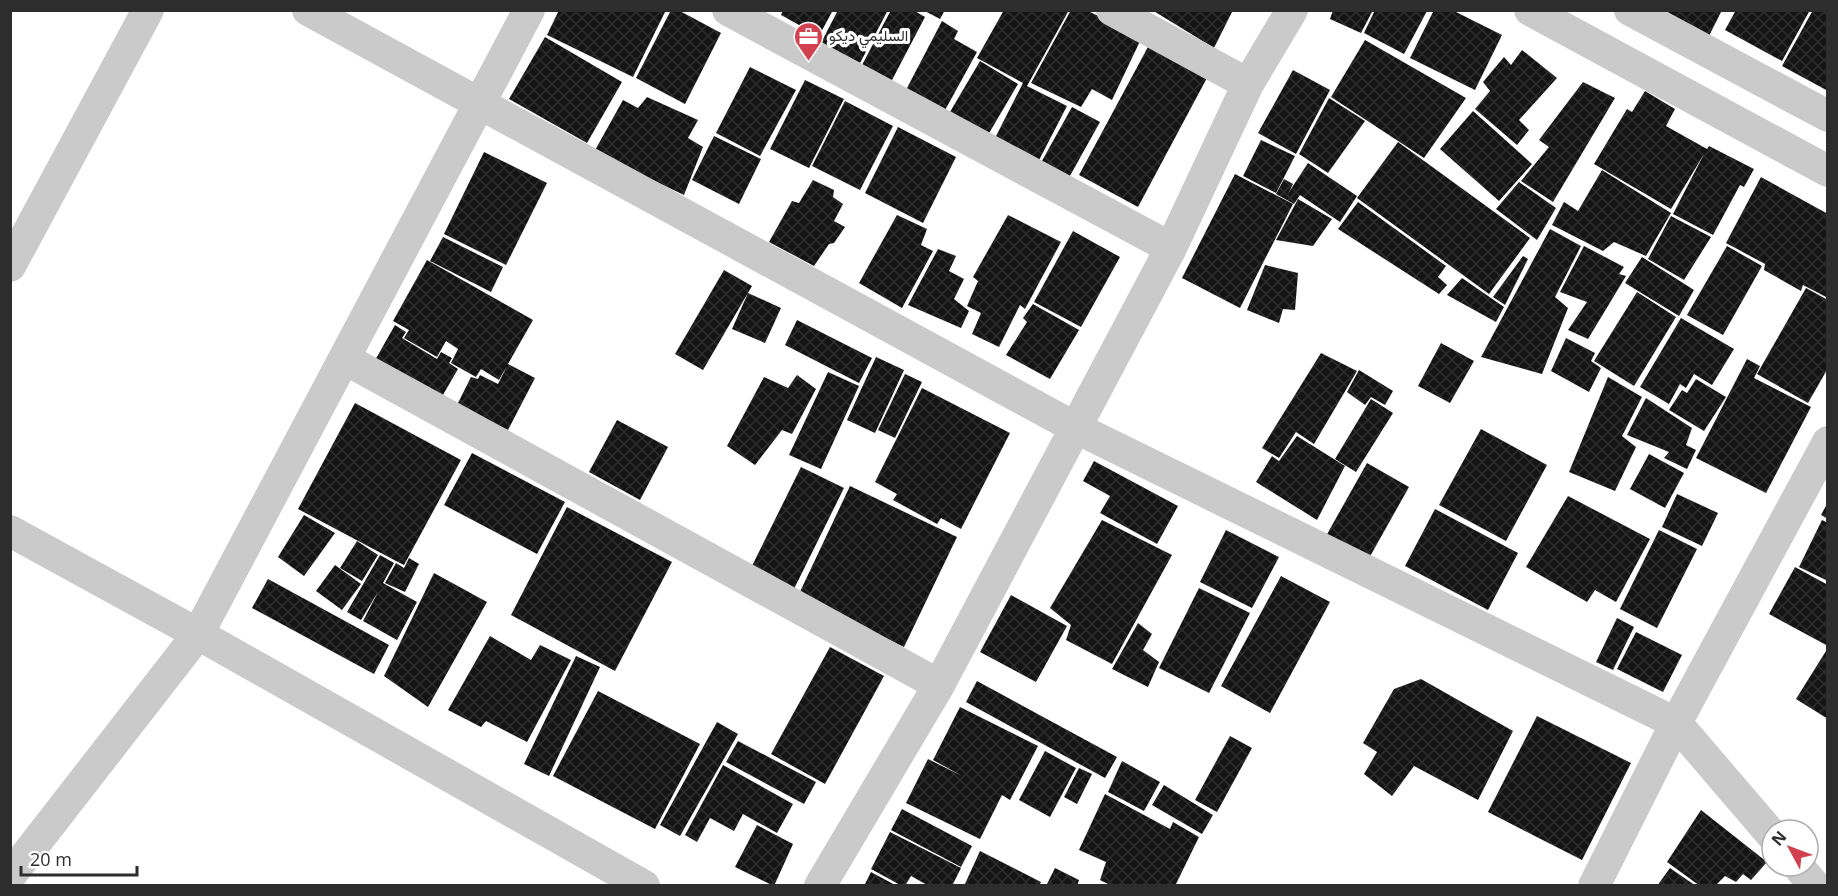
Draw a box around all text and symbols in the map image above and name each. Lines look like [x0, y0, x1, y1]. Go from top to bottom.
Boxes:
office icon: السليمي ديكو [792, 20, 824, 62]
place label: السليمي ديكو [829, 25, 908, 49]
north arrow [1760, 818, 1820, 878]
text: N [1766, 826, 1791, 850]
scale bar [21, 839, 136, 877]
text: 20 m [30, 847, 72, 871]

